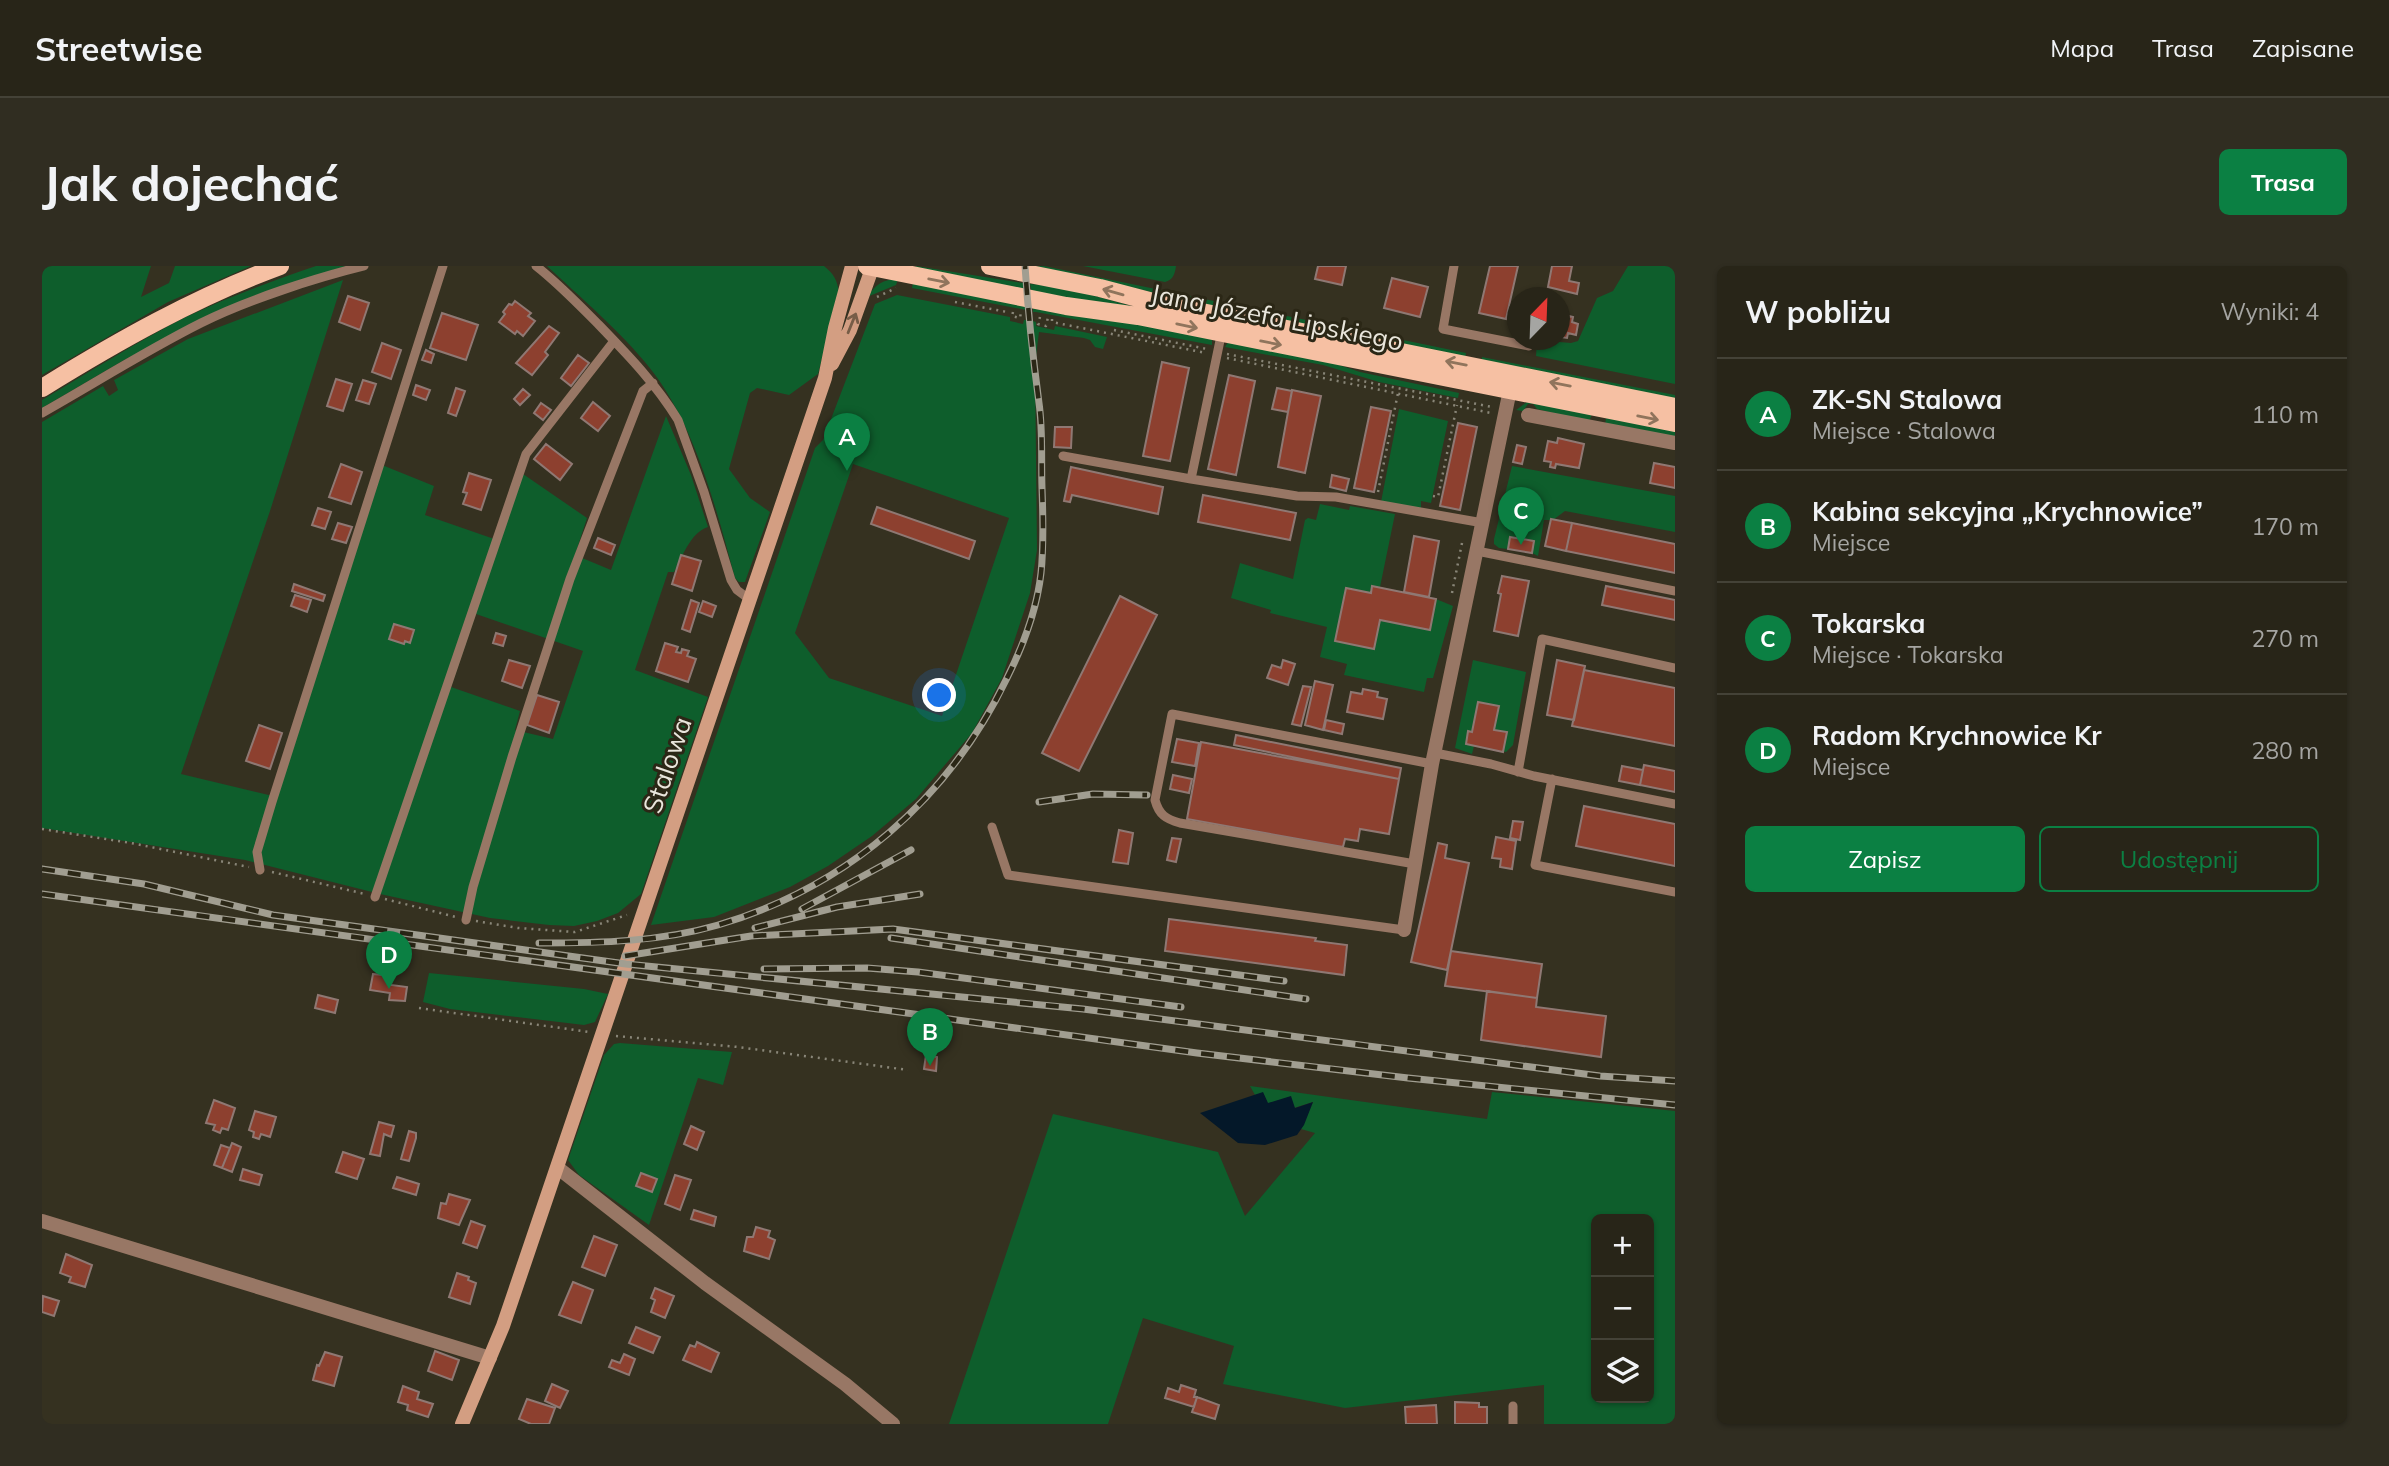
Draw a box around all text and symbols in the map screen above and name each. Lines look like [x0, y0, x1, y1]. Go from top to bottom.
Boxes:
text: Streetwise [35, 28, 203, 69]
text: Mapa [2050, 33, 2114, 63]
text: Trasa [2152, 33, 2214, 63]
text: Zapisane [2252, 33, 2354, 63]
button: Trasa [2219, 149, 2347, 215]
text: Jak dojechać [42, 152, 339, 213]
one-way arrow [927, 275, 950, 289]
street label: Jana Józefa Lipskiego [1148, 276, 1406, 358]
one-way arrow [1103, 284, 1125, 297]
north arrow [1507, 287, 1570, 350]
text: W pobliżu [1745, 293, 1891, 331]
text: Wyniki: 4 [2221, 297, 2319, 326]
one-way arrow [846, 313, 859, 335]
one-way arrow [1175, 320, 1198, 334]
one-way arrow [1259, 336, 1282, 350]
one-way arrow [1445, 355, 1468, 369]
one-way arrow [1549, 377, 1572, 391]
text: ZK-SN Stalowa [1812, 383, 2002, 416]
text: A [1759, 400, 1777, 429]
text: 110 m [2251, 400, 2319, 429]
one-way arrow [1636, 411, 1659, 425]
pin: A [824, 413, 870, 471]
text: Miejsce · Stalowa [1812, 416, 1996, 445]
pin: C [1498, 487, 1544, 545]
text: Kabina sekcyjna „Krychnowice” [1812, 495, 2203, 528]
text: B [1760, 512, 1776, 541]
text: 170 m [2251, 512, 2319, 541]
text: Miejsce [1812, 528, 1890, 557]
text: Tokarska [1812, 607, 1925, 640]
text: C [1760, 624, 1776, 653]
text: 270 m [2251, 624, 2319, 653]
text: Miejsce · Tokarska [1812, 640, 2004, 669]
your location [922, 678, 956, 712]
street label: Stalowa [635, 713, 699, 817]
text: Radom Krychnowice Kr [1812, 719, 2102, 752]
text: D [1759, 736, 1777, 765]
text: 280 m [2251, 736, 2319, 765]
text: Miejsce [1812, 752, 1890, 781]
button: Zapisz [1745, 826, 2025, 892]
button: Udostępnij [2039, 826, 2319, 892]
pin: D [366, 931, 412, 989]
pin: B [907, 1008, 953, 1066]
map controls [1591, 1214, 1654, 1403]
button: + [1591, 1214, 1654, 1277]
button: − [1591, 1277, 1654, 1340]
button: layers [1591, 1340, 1654, 1403]

